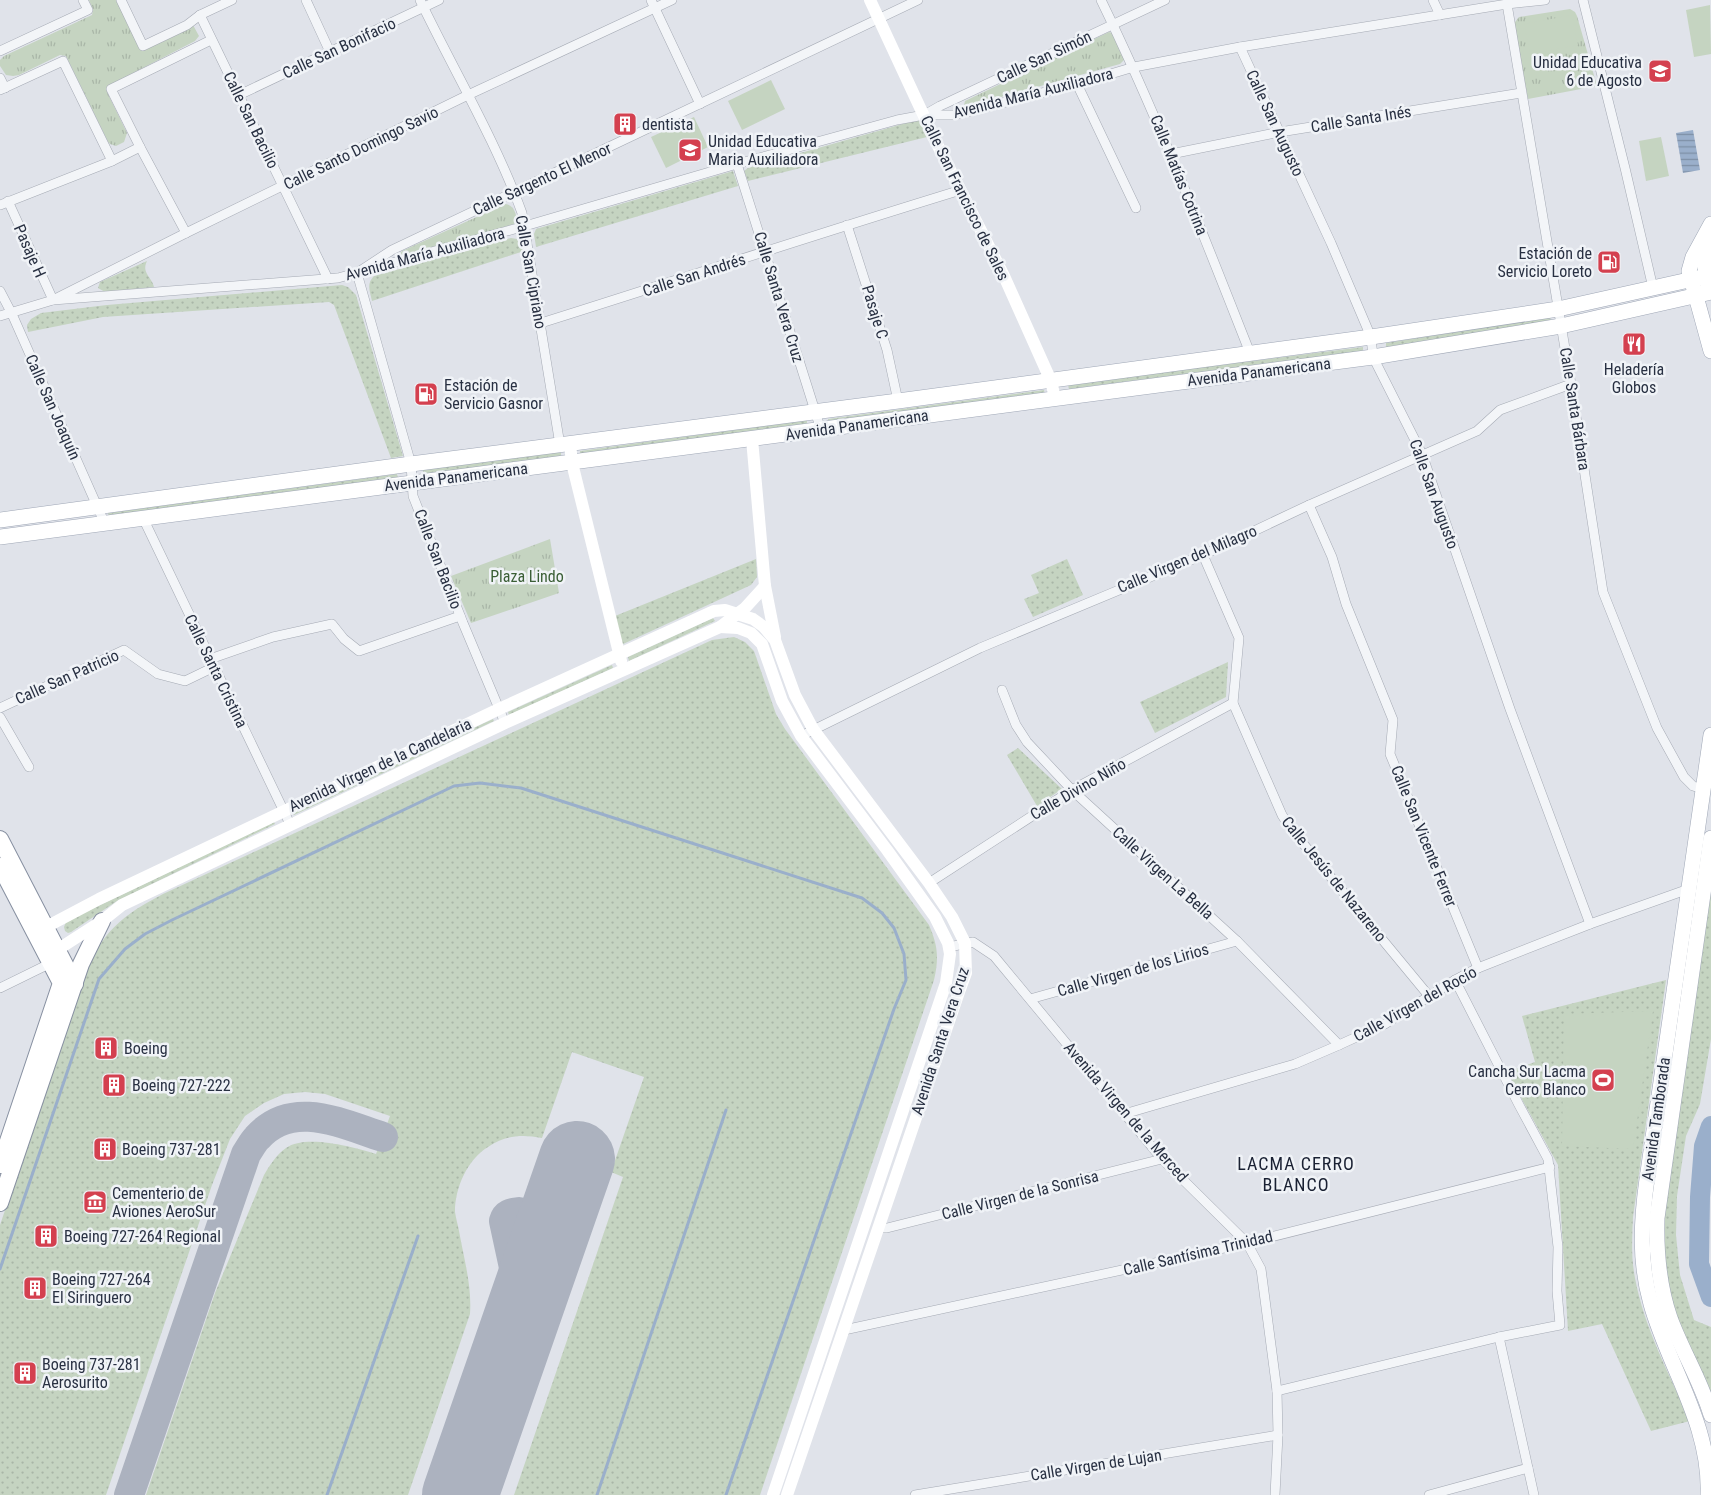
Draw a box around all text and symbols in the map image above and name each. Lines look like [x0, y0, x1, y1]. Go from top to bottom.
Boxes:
street label: Calle San Bonifacio [279, 13, 399, 83]
street label: Calle San Simón [994, 27, 1094, 87]
place label: Unidad Educativa 6 de Agosto [1533, 53, 1642, 90]
school or university icon: Unidad Educativa 6 de Agosto [1647, 58, 1673, 84]
street label: Avenida María Auxiliadora [951, 64, 1115, 122]
street label: Calle San Augusto [1242, 67, 1308, 179]
street label: Calle San Bacilio [219, 68, 283, 172]
street label: Calle Santo Domingo Savio [281, 102, 441, 194]
street label: Calle Santa Inés [1309, 102, 1413, 136]
building icon: dentista [612, 111, 638, 137]
street label: Calle San Francisco de Sales [917, 112, 1013, 284]
street label: Calle Matías Cotrina [1146, 112, 1212, 238]
place label: dentista [642, 115, 693, 134]
place label: Unidad Educativa Maria Auxiliadora [708, 132, 818, 169]
school or university icon: Unidad Educativa Maria Auxiliadora [677, 137, 703, 163]
street label: Calle Sargento El Menor [470, 138, 615, 219]
street label: Calle San Cipriano [512, 214, 550, 330]
street label: Pasaje H [10, 222, 50, 280]
street label: Avenida María Auxiliadora [343, 224, 507, 284]
street label: Calle Santa Vera Cruz [750, 229, 808, 365]
place label: Estación de Servicio Loreto [1497, 244, 1592, 281]
street label: Calle San Andrés [640, 249, 748, 301]
fuel station icon: Estación de Servicio Loreto [1596, 249, 1622, 275]
street label: Pasaje C [858, 283, 892, 341]
restaurant icon: Heladería Globos [1621, 331, 1647, 357]
street label: Calle Santa Bárbara [1556, 346, 1594, 472]
street label: Calle San Joaquín [21, 351, 85, 463]
street label: Avenida Panamericana [1186, 354, 1332, 390]
place label: Heladería Globos [1604, 360, 1664, 397]
place label: Estación de Servicio Gasnor [444, 376, 543, 413]
fuel station icon: Estación de Servicio Gasnor [413, 381, 439, 407]
street label: Avenida Panamericana [784, 406, 930, 444]
street label: Calle San Augusto [1405, 437, 1463, 551]
street label: Avenida Panamericana [383, 459, 529, 495]
street label: Calle San Bacilio [410, 506, 466, 612]
street label: Calle Virgen del Milagro [1114, 521, 1260, 597]
park label: Plaza Lindo [490, 567, 564, 586]
street label: Calle Santa Cristina [180, 611, 252, 731]
street label: Calle San Patricio [12, 646, 122, 708]
street label: Avenida Virgen de la Candelaria [286, 714, 474, 816]
street label: Calle Divino Niño [1027, 754, 1129, 824]
street label: Calle San Vicente Ferrer [1387, 763, 1461, 910]
street label: Calle Jesús de Nazareno [1278, 812, 1390, 946]
street label: Calle Virgen La Bella [1108, 823, 1218, 923]
street label: Calle Virgen de los Lirios [1055, 939, 1211, 1001]
street label: Calle Virgen del Rocío [1350, 962, 1480, 1046]
street label: Avenida Santa Vera Cruz [907, 965, 973, 1117]
building icon: Boeing [93, 1035, 119, 1061]
street label: Avenida Virgen de la Merced [1060, 1038, 1192, 1186]
place label: Boeing [124, 1039, 168, 1058]
street label: Avenida Tamborada [1638, 1056, 1674, 1182]
place label: Cancha Sur Lacma Cerro Blanco [1468, 1062, 1586, 1099]
sports icon: Cancha Sur Lacma Cerro Blanco [1590, 1067, 1616, 1093]
building icon: Boeing 727-222 [101, 1072, 127, 1098]
place label: Boeing 727-222 [132, 1076, 231, 1095]
building icon: Boeing 737-281 [92, 1136, 118, 1162]
place label: Boeing 737-281 [122, 1140, 221, 1159]
district label: LACMA CERRO BLANCO [1237, 1153, 1355, 1195]
street label: Calle Virgen de la Sonrisa [940, 1166, 1100, 1224]
place label: Cementerio de Aviones AeroSur [112, 1184, 216, 1221]
museum icon: Cementerio de Aviones AeroSur [82, 1189, 108, 1215]
building icon: Boeing 727-264 Regional [33, 1223, 59, 1249]
place label: Boeing 727-264 Regional [64, 1227, 221, 1246]
street label: Calle Santísima Trinidad [1121, 1227, 1275, 1279]
place label: Boeing 727-264 El Siringuero [52, 1270, 151, 1307]
building icon: Boeing 727-264 El Siringuero [22, 1275, 48, 1301]
place label: Boeing 737-281 Aerosurito [42, 1355, 141, 1392]
building icon: Boeing 737-281 Aerosurito [12, 1360, 38, 1386]
street label: Calle Virgen de Lujan [1029, 1445, 1163, 1485]

